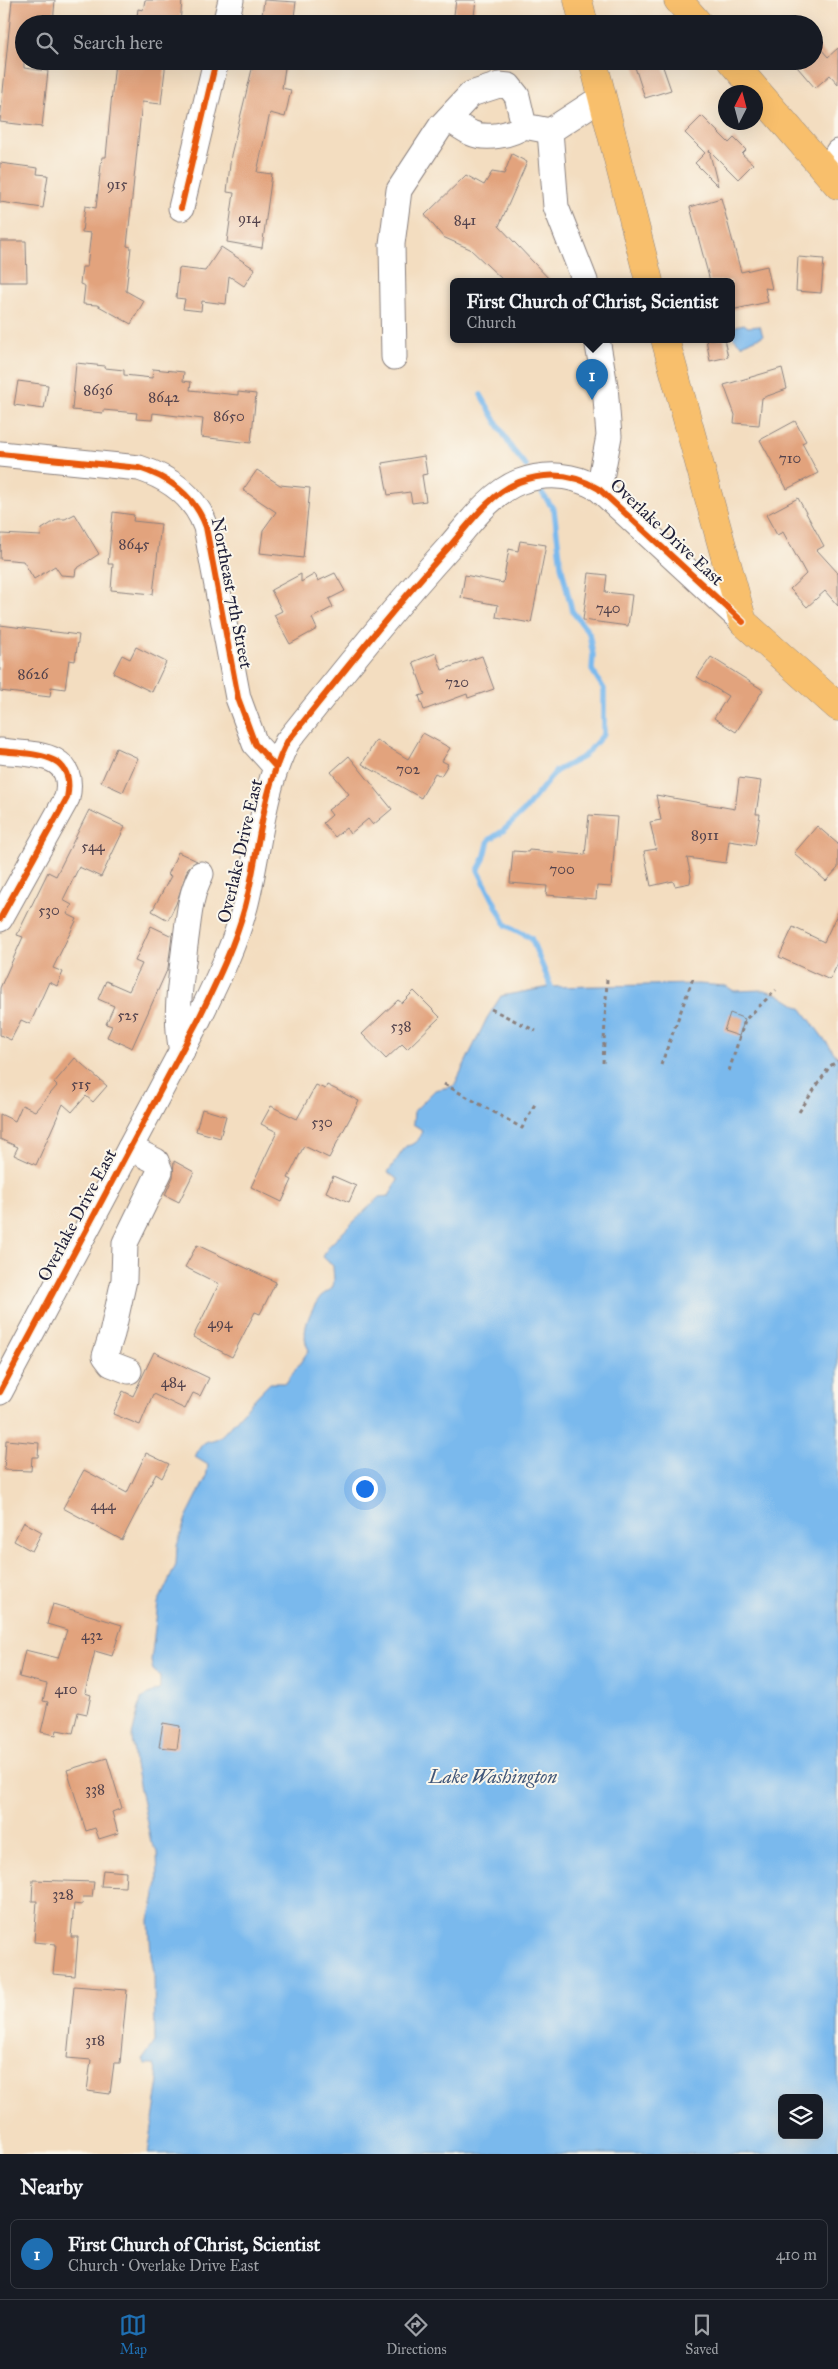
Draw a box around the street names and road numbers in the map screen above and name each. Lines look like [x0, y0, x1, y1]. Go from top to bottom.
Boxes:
street label: Overlake Drive East [606, 474, 729, 591]
street label: Northeast 7th Street [207, 515, 258, 671]
street label: Overlake Drive East [213, 776, 267, 925]
street label: Overlake Drive East [33, 1144, 122, 1285]

